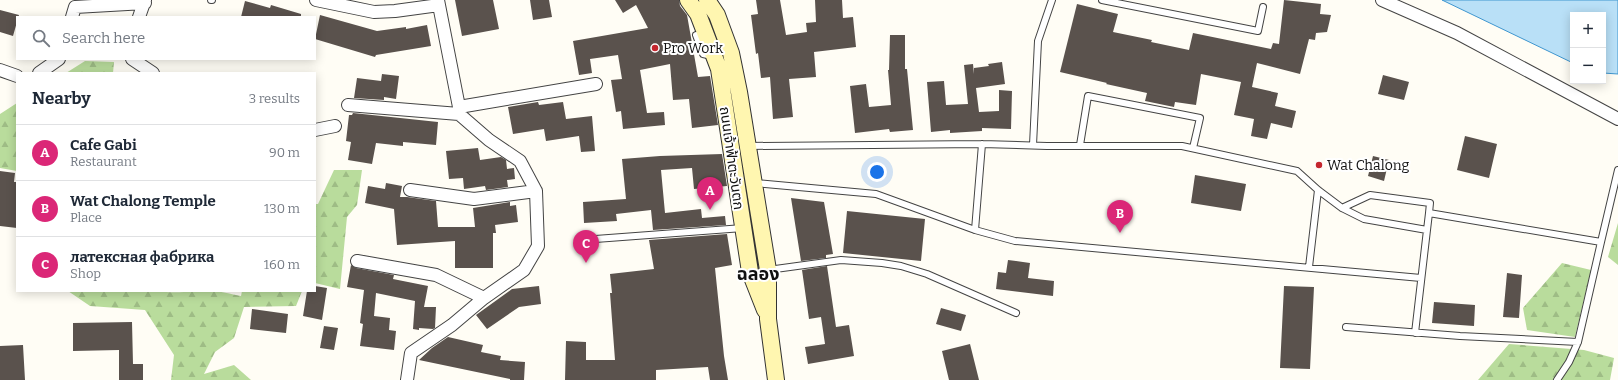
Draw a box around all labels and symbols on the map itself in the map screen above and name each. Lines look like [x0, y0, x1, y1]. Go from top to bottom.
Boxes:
place label: Pro Work [663, 40, 723, 57]
marker: Pro Work [650, 43, 660, 53]
street label: ถนนเจ้าฟ้าตะวันตก [716, 105, 747, 211]
place label: Wat Chalong [1327, 157, 1410, 174]
marker: Wat Chalong [1314, 160, 1324, 170]
your location [867, 162, 887, 182]
pin: A [697, 177, 723, 210]
pin: B [1107, 200, 1133, 233]
pin: C [573, 230, 599, 263]
district label: ฉลอง [737, 263, 779, 285]

